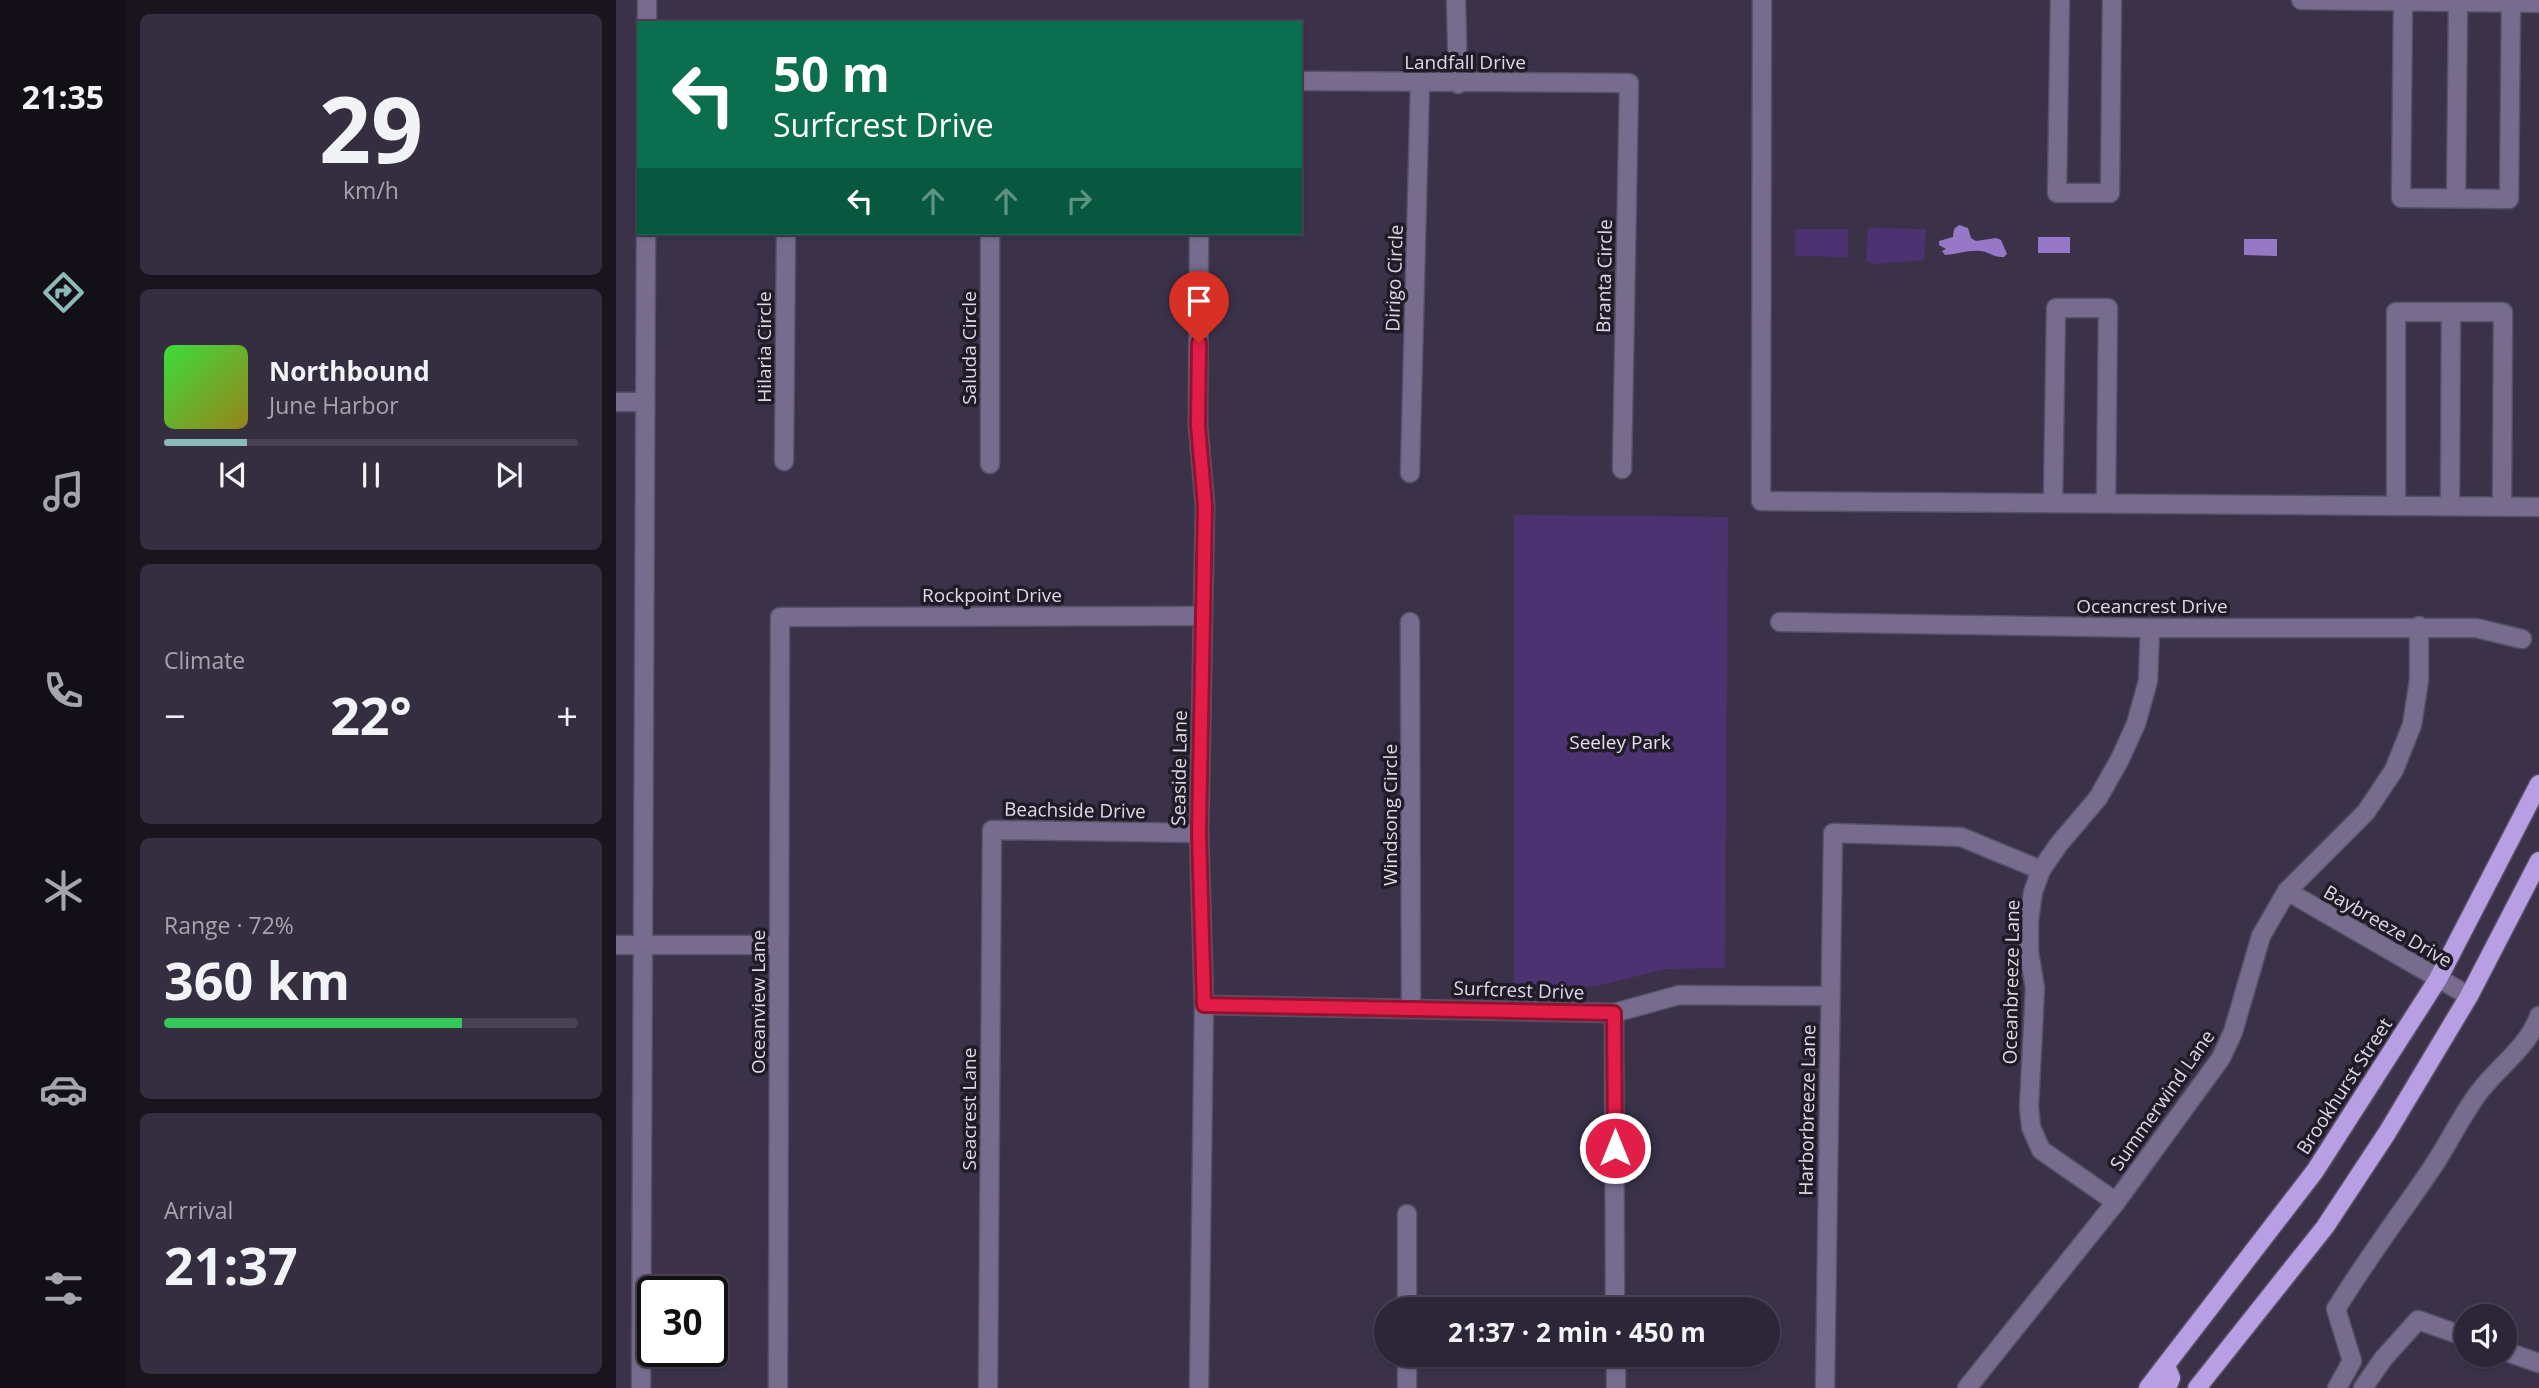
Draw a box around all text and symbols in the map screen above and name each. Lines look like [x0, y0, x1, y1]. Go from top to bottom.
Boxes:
text: 50 m [773, 40, 890, 106]
icon: left [658, 49, 749, 140]
street label: Landfall Drive [1404, 49, 1526, 75]
text: 29 [319, 66, 423, 190]
text: 21:35 [22, 75, 104, 118]
text: Surfcrest Drive [773, 103, 994, 146]
text: km/h [343, 174, 399, 206]
icon: left [841, 182, 879, 220]
icon: ahead [914, 182, 952, 220]
icon: ahead [987, 182, 1025, 220]
icon: right [1060, 182, 1098, 220]
street label: Branta Circle [1590, 219, 1618, 333]
street label: Dirigo Circle [1379, 224, 1409, 332]
icon: directions [39, 268, 88, 317]
pin [1169, 271, 1229, 343]
icon: arrive [1180, 282, 1218, 320]
street label: Hilaria Circle [751, 291, 777, 403]
street label: Saluda Circle [956, 291, 982, 405]
text: Northbound [269, 353, 430, 389]
text: June Harbor [269, 389, 399, 421]
icon: previous [214, 456, 252, 494]
icon: pause [352, 456, 390, 494]
icon: next [490, 456, 528, 494]
icon: music [39, 467, 88, 516]
street label: Rockpoint Drive [922, 582, 1062, 608]
street label: Oceancrest Drive [2076, 593, 2228, 619]
text: Climate [164, 644, 245, 676]
icon: phone [39, 666, 88, 715]
text: 22° [330, 679, 412, 750]
text: − [164, 689, 186, 741]
text: + [556, 689, 578, 741]
street label: Seaside Lane [1165, 710, 1193, 826]
park label: Seeley Park [1569, 729, 1671, 755]
street label: Windsong Circle [1377, 744, 1403, 886]
street label: Beachside Drive [1004, 796, 1146, 824]
icon: climate [39, 866, 88, 915]
street label: Baybreeze Drive [2319, 879, 2457, 973]
street label: Oceanbreeze Lane [1997, 899, 2025, 1065]
text: Range · 72% [164, 909, 294, 941]
street label: Oceanview Lane [745, 930, 771, 1074]
text: 360 km [164, 944, 350, 1015]
street label: Surfcrest Drive [1453, 975, 1585, 1005]
street label: Brookhurst Street [2290, 1013, 2398, 1159]
street label: Harborbreeze Lane [1793, 1024, 1821, 1196]
street label: Summerwind Lane [2104, 1024, 2220, 1176]
street label: Seacrest Lane [956, 1048, 982, 1170]
icon: car [39, 1065, 88, 1114]
position arrow [1578, 1111, 1652, 1185]
text: Arrival [164, 1194, 233, 1226]
text: 21:37 [164, 1229, 298, 1300]
icon: filters [39, 1264, 88, 1313]
speed limit sign: 30 [637, 1276, 728, 1367]
map controls [2454, 1304, 2517, 1367]
button: sound [2454, 1304, 2517, 1367]
text: 21:37 · 2 min · 450 m [1448, 1314, 1706, 1350]

